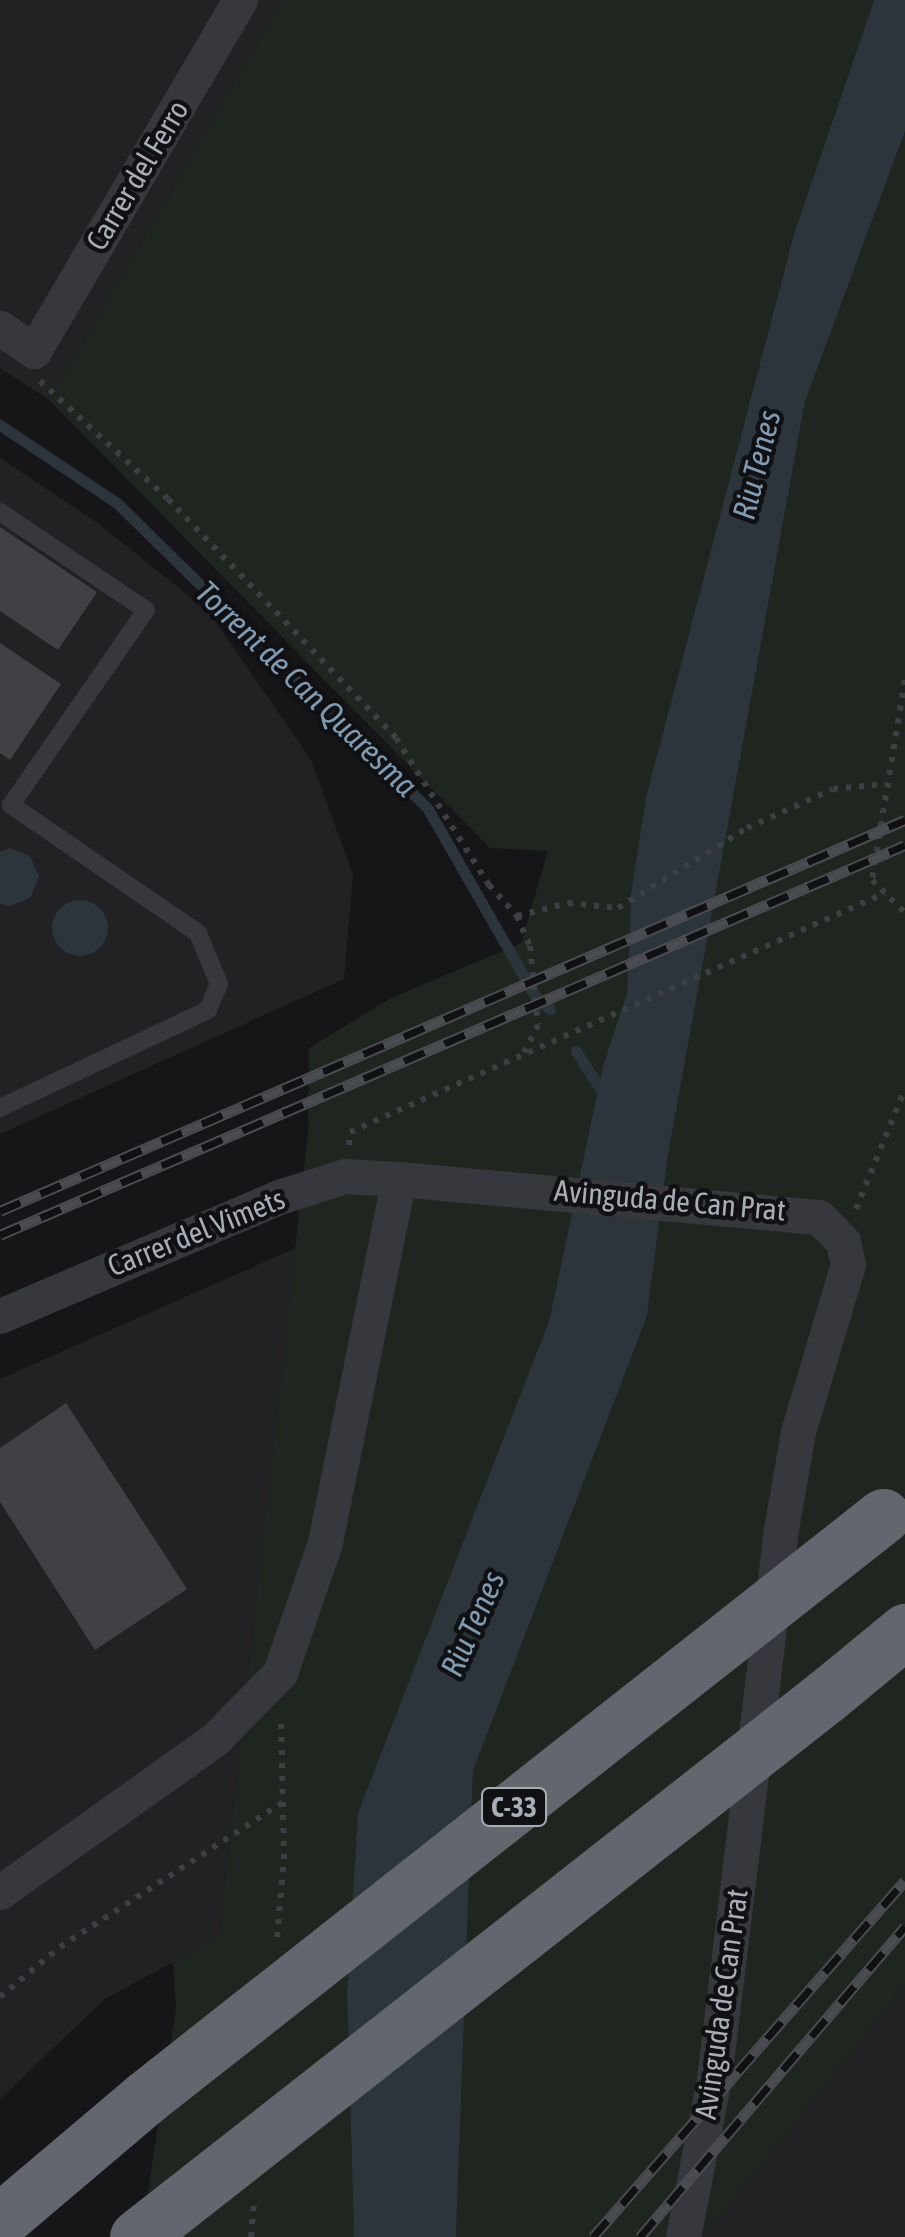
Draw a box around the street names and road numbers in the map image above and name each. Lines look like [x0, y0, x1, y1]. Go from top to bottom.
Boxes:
street label: Carrer del Ferro [78, 93, 196, 257]
street label: Avinguda de Can Prat [553, 1172, 787, 1228]
street label: Carrer del Vimets [102, 1180, 290, 1284]
road number: C-33 [479, 1784, 549, 1830]
street label: Avinguda de Can Prat [687, 1887, 755, 2121]

